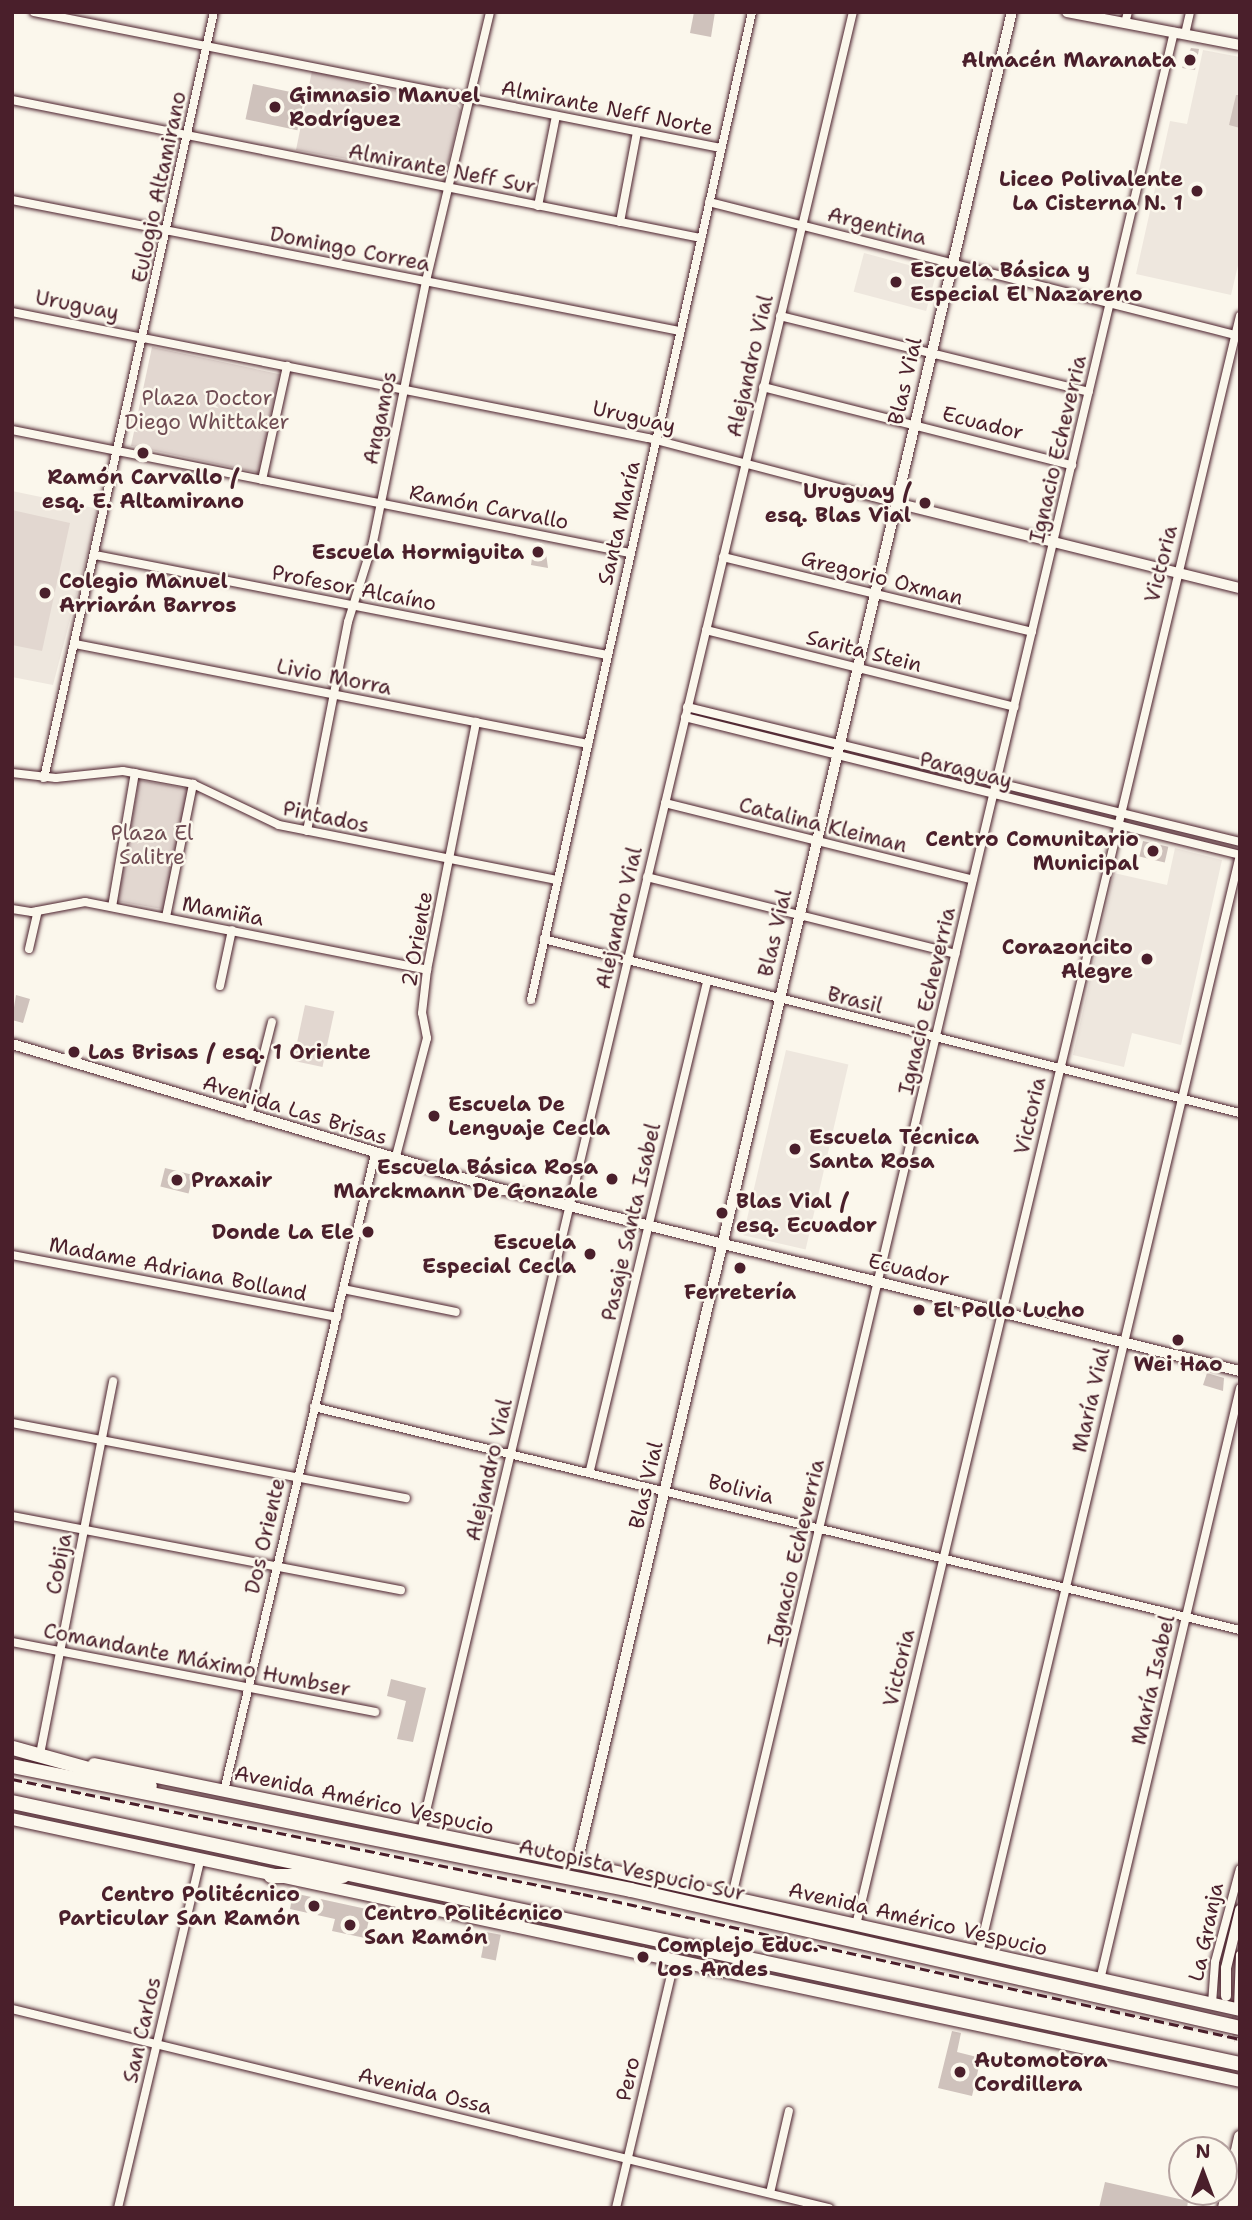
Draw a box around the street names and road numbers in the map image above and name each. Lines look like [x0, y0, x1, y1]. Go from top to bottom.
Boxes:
street label: Almirante Neff Norte [499, 75, 715, 141]
street label: Eulogio Altamirano [126, 89, 192, 285]
street label: Almirante Neff Sur [346, 138, 538, 200]
street label: Argentina [825, 202, 929, 250]
street label: Domingo Correa [268, 221, 432, 277]
street label: Uruguay [33, 285, 121, 325]
street label: Alejandro Vial [721, 292, 779, 440]
street label: Blas Vial [883, 335, 927, 427]
street label: Ignacio Echeverria [1024, 353, 1092, 545]
street label: Angamos [358, 369, 402, 467]
street label: Uruguay [590, 395, 678, 439]
street label: Ecuador [940, 401, 1026, 445]
street label: Santa María [592, 458, 646, 588]
street label: Ramón Carvallo [407, 479, 571, 535]
street label: Victoria [1139, 523, 1183, 605]
street label: Gregorio Oxman [798, 546, 966, 610]
street label: Profesor Alcaíno [270, 560, 438, 616]
street label: Sarita Stein [804, 624, 924, 678]
street label: Livio Morra [274, 653, 394, 701]
street label: Paraguay [917, 746, 1015, 794]
street label: Catalina Kleiman [736, 792, 910, 858]
street label: Pintados [280, 796, 372, 838]
street label: Alejandro Vial [590, 844, 648, 992]
street label: Blas Vial [753, 887, 797, 979]
street label: 2 Oriente [396, 889, 438, 989]
street label: Mamiña [180, 891, 266, 931]
street label: Ignacio Echeverria [893, 905, 961, 1097]
street label: Brasil [825, 981, 885, 1019]
street label: Avenida Las Brisas [200, 1070, 390, 1150]
street label: Victoria [1009, 1075, 1051, 1157]
street label: Pasaje Santa Isabel [596, 1121, 666, 1323]
street label: Madame Adriana Bolland [47, 1232, 309, 1306]
street label: Ecuador [866, 1248, 952, 1292]
street label: María Vial [1067, 1345, 1115, 1455]
street label: Alejandro Vial [460, 1396, 518, 1544]
street label: Blas Vial [624, 1439, 668, 1531]
street label: Ignacio Echeverria [762, 1457, 830, 1649]
street label: Bolivia [706, 1469, 776, 1509]
street label: Dos Oriente [239, 1476, 291, 1596]
street label: Cobija [41, 1531, 77, 1597]
street label: María Isabel [1126, 1613, 1180, 1747]
street label: Comandante Máximo Humbser [41, 1618, 353, 1702]
street label: Victoria [878, 1627, 920, 1709]
street label: Avenida Américo Vespucio [232, 1760, 496, 1840]
street label: Autopista Vespucio Sur [516, 1834, 748, 1906]
street label: Avenida Américo Vespucio [786, 1877, 1050, 1961]
street label: La Granja [1183, 1880, 1229, 1984]
street label: San Carlos [118, 1975, 166, 2085]
street label: Pero [611, 2055, 645, 2103]
street label: Avenida Ossa [355, 2062, 495, 2120]

